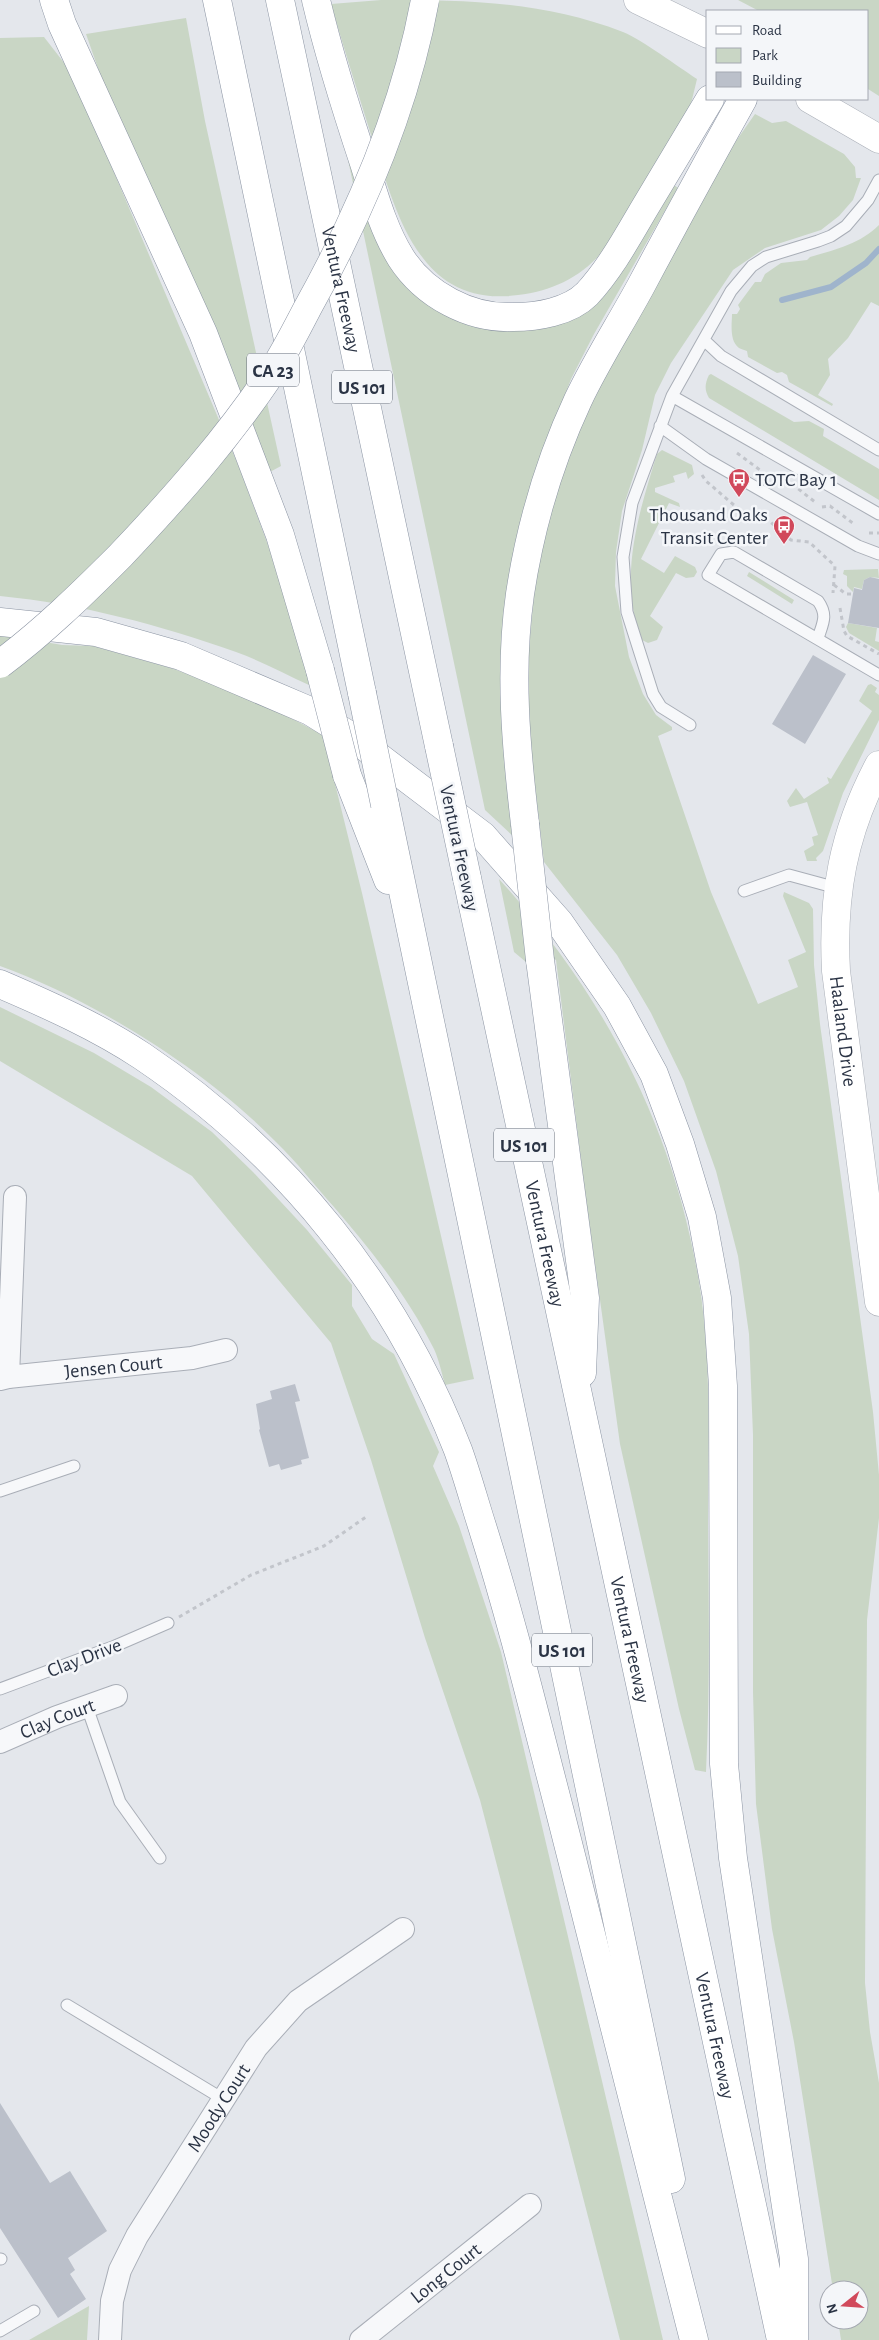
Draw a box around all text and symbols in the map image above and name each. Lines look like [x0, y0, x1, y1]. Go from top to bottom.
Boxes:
legend [706, 10, 869, 100]
text: Road [752, 23, 782, 38]
text: Park [752, 48, 778, 63]
text: Building [752, 73, 802, 88]
street label: Ventura Freeway [318, 225, 364, 355]
road number: CA 23 [247, 354, 299, 386]
road number: US 101 [332, 371, 392, 404]
bus stop icon: TOTC Bay 1 [727, 467, 751, 498]
place label: TOTC Bay 1 [755, 470, 837, 490]
place label: Thousand Oaks Transit Center [649, 505, 769, 548]
bus stop icon: Thousand Oaks Transit Center [772, 514, 796, 545]
street label: Ventura Freeway [436, 783, 482, 914]
street label: Haaland Drive [826, 975, 860, 1088]
road number: US 101 [494, 1128, 554, 1162]
street label: Ventura Freeway [521, 1179, 568, 1309]
street label: Jensen Court [63, 1352, 164, 1382]
street label: Ventura Freeway [606, 1575, 653, 1705]
road number: US 101 [532, 1634, 592, 1666]
street label: Clay Drive [44, 1635, 124, 1681]
street label: Clay Court [17, 1695, 98, 1743]
street label: Ventura Freeway [691, 1971, 738, 2101]
street label: Moody Court [184, 2060, 255, 2156]
street label: Long Court [407, 2239, 485, 2307]
north arrow [819, 2280, 869, 2330]
text: N [824, 2302, 841, 2315]

